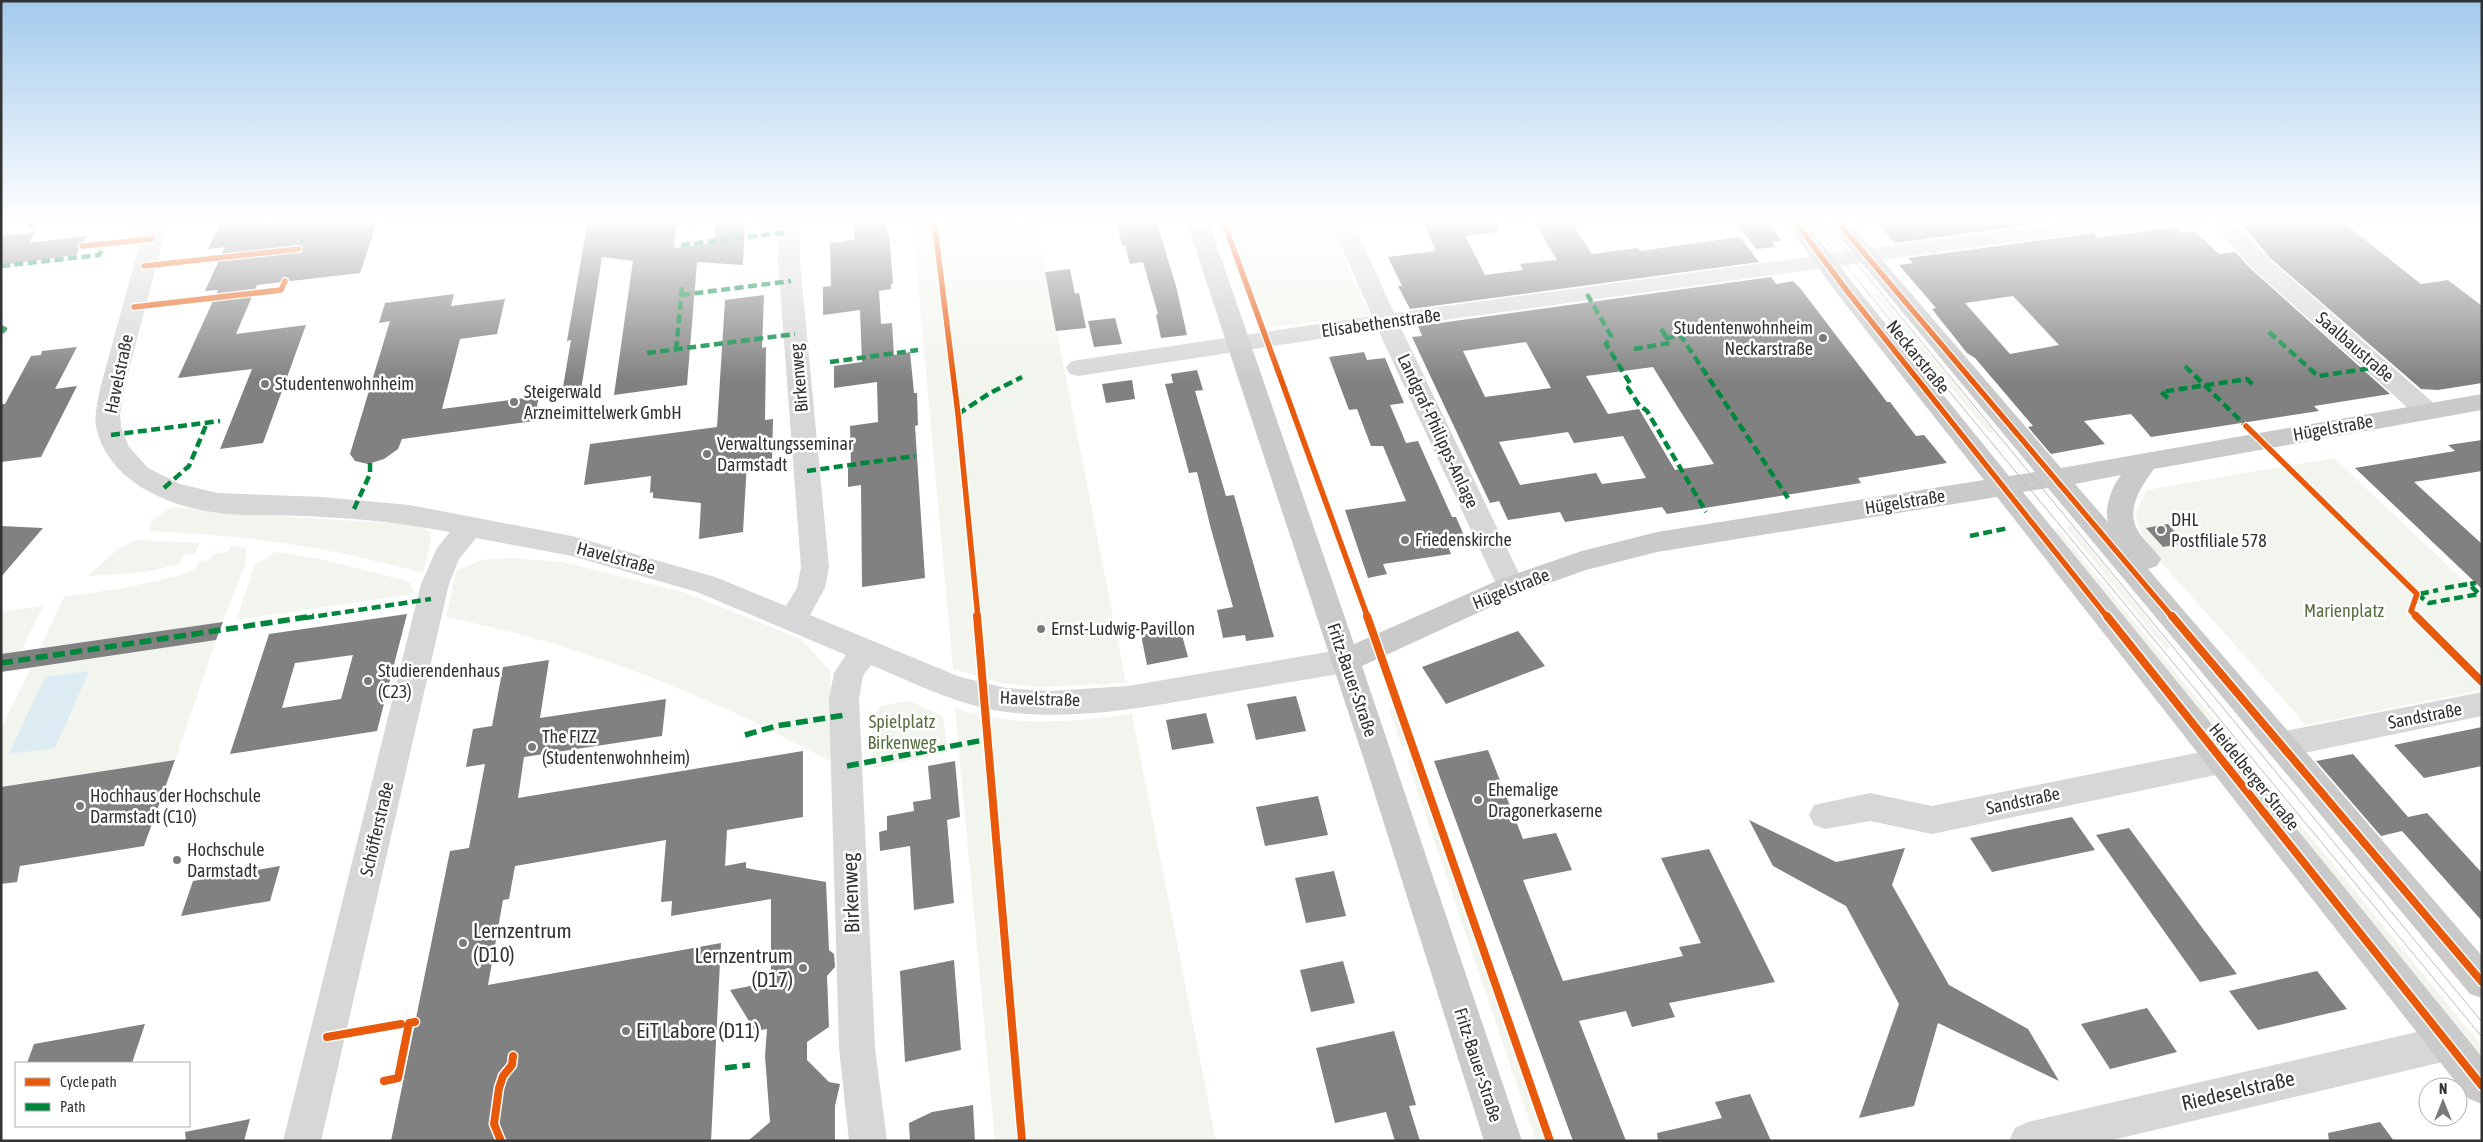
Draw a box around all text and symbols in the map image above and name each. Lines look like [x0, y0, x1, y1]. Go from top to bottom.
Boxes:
street label: Elisabethenstraße [1320, 304, 1442, 341]
street label: Saalbaustraße [2312, 307, 2399, 386]
street label: Neckarstraße [1882, 316, 1954, 398]
place label: Studentenwohnheim Neckarstraße [1674, 317, 1813, 359]
street label: Havelstraße [100, 332, 137, 415]
marker: Studentenwohnheim Neckarstraße [1817, 332, 1829, 344]
street label: Birkenweg [785, 343, 812, 413]
street label: Landgraf-Philipps-Anlage [1393, 350, 1483, 511]
place label: Studentenwohnheim [275, 373, 414, 394]
marker: Studentenwohnheim [259, 378, 271, 390]
place label: Steigerwald Arzneimittelwerk GmbH [524, 381, 682, 423]
marker: Steigerwald Arzneimittelwerk GmbH [508, 396, 520, 408]
street label: Hügelstraße [2291, 410, 2375, 445]
place label: Verwaltungsseminar Darmstadt [717, 433, 854, 475]
marker: Verwaltungsseminar Darmstadt [701, 448, 713, 460]
street label: Hügelstraße [1863, 485, 1947, 518]
place label: DHL Postfiliale 578 [2171, 509, 2267, 551]
marker: DHL Postfiliale 578 [2155, 524, 2167, 536]
place label: Friedenskirche [1415, 529, 1512, 550]
marker: Friedenskirche [1399, 534, 1411, 546]
street label: Havelstraße [575, 537, 658, 578]
street label: Hügelstraße [1469, 564, 1552, 613]
park label: Marienplatz [2304, 600, 2385, 621]
place label: Ernst-Ludwig-Pavillon [1051, 618, 1195, 639]
street label: Fritz-Bauer-Straße [1323, 620, 1382, 739]
marker: Ernst-Ludwig-Pavillon [1035, 623, 1047, 635]
place label: Studierendenhaus (C23) [378, 660, 500, 702]
marker: Studierendenhaus (C23) [362, 675, 374, 687]
street label: Havelstraße [999, 687, 1081, 710]
street label: Sandstraße [2386, 698, 2464, 733]
park label: Spielplatz Birkenweg [868, 711, 937, 753]
street label: Heidelberger Straße [2205, 719, 2304, 834]
place label: The FIZZ (Studentenwohnheim) [542, 726, 690, 768]
marker: The FIZZ (Studentenwohnheim) [526, 741, 538, 753]
place label: Ehemalige Dragonerkaserne [1488, 779, 1602, 821]
street label: Schöfferstraße [355, 780, 398, 878]
street label: Sandstraße [1984, 782, 2062, 819]
place label: Hochhaus der Hochschule Darmstadt (C10) [90, 785, 261, 827]
marker: Ehemalige Dragonerkaserne [1472, 794, 1484, 806]
marker: Hochhaus der Hochschule Darmstadt (C10) [74, 800, 86, 812]
place label: Hochschule Darmstadt [187, 839, 265, 881]
street label: Birkenweg [837, 852, 863, 934]
marker: Hochschule Darmstadt [171, 854, 183, 866]
place label: Lernzentrum (D10) [473, 918, 572, 966]
marker: Lernzentrum (D10) [457, 937, 469, 949]
place label: Lernzentrum (D17) [694, 943, 793, 991]
marker: Lernzentrum (D17) [797, 962, 809, 974]
street label: Fritz-Bauer-Straße [1450, 1005, 1507, 1125]
place label: EiT Labore (D11) [636, 1018, 760, 1042]
marker: EiT Labore (D11) [620, 1025, 632, 1037]
legend [15, 1062, 190, 1127]
street label: Riedeselstraße [2179, 1065, 2297, 1115]
text: Cycle path [60, 1073, 117, 1090]
north arrow [2418, 1077, 2468, 1127]
text: N [2439, 1081, 2447, 1097]
text: Path [60, 1098, 86, 1115]

